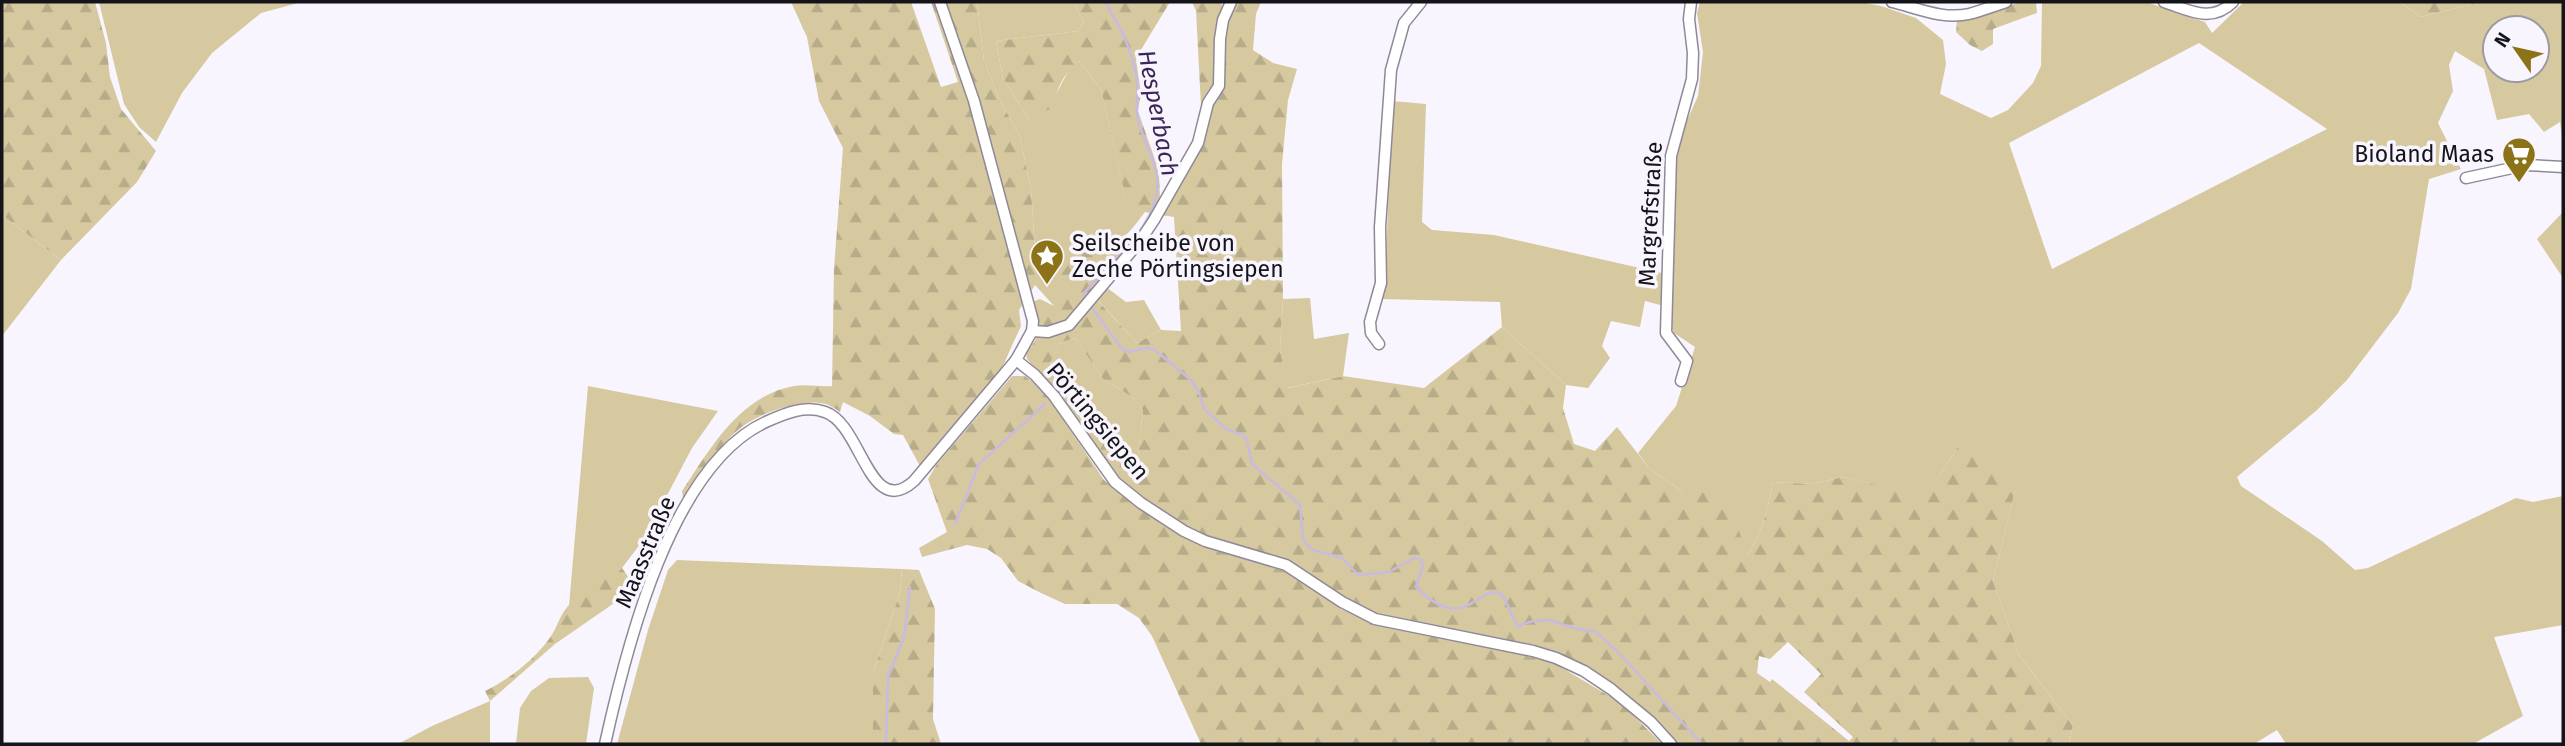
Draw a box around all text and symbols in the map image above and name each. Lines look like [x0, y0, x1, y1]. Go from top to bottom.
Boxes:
north arrow [2481, 14, 2551, 84]
text: N [2489, 28, 2515, 51]
water label: Hesperbach [1132, 48, 1184, 178]
supermarket icon: Bioland Maas [2500, 135, 2538, 184]
place label: Bioland Maas [2354, 140, 2494, 168]
street label: Margrefstraße [1632, 141, 1668, 287]
place label: Seilscheibe von Zeche Pörtingsiepen [1072, 229, 1284, 283]
place icon: Seilscheibe von Zeche Pörtingsiepen [1028, 237, 1066, 286]
street label: Pörtingsiepen [1041, 357, 1155, 485]
street label: Maasstraße [609, 492, 681, 612]

